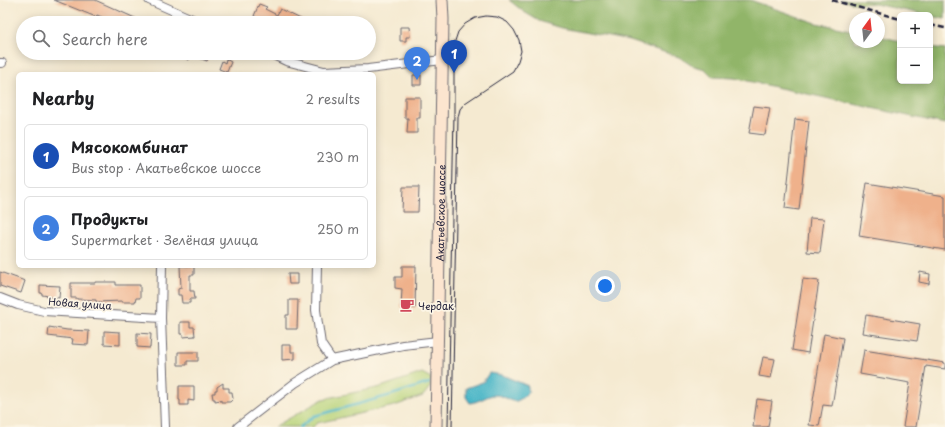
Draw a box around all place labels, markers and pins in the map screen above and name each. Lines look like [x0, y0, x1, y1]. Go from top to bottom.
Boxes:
pin: 1 [441, 40, 467, 73]
pin: 2 [404, 47, 430, 80]
cafe icon: Чердак [399, 297, 415, 313]
place label: Чердак [418, 298, 454, 313]

